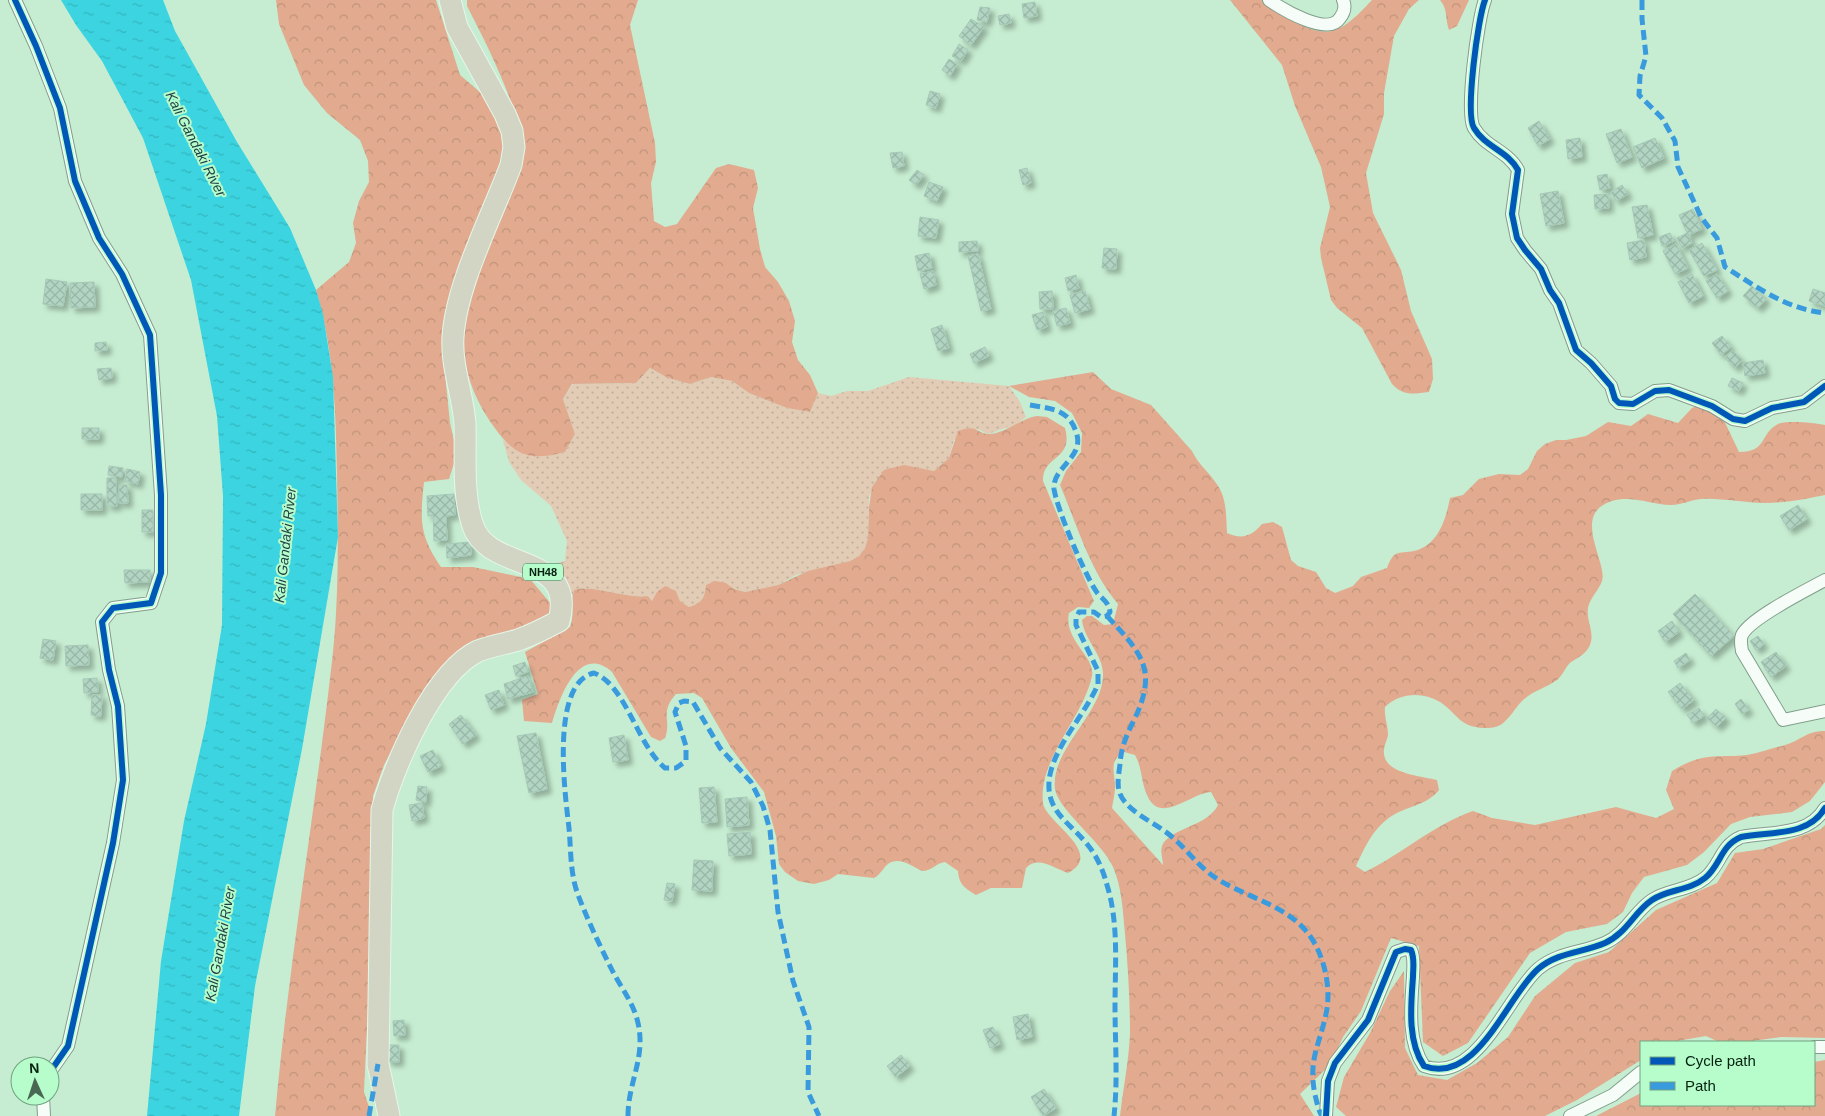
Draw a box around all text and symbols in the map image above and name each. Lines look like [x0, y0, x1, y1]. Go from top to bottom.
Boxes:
water label: Kali Gandaki River [163, 89, 230, 200]
water label: Kali Gandaki River [271, 485, 299, 603]
road number: NH48 [523, 564, 563, 580]
water label: Kali Gandaki River [202, 884, 238, 1002]
legend [1640, 1041, 1815, 1106]
text: Cycle path [1685, 1052, 1756, 1069]
north arrow [10, 1056, 60, 1106]
text: N [29, 1060, 40, 1076]
text: Path [1685, 1077, 1716, 1094]

